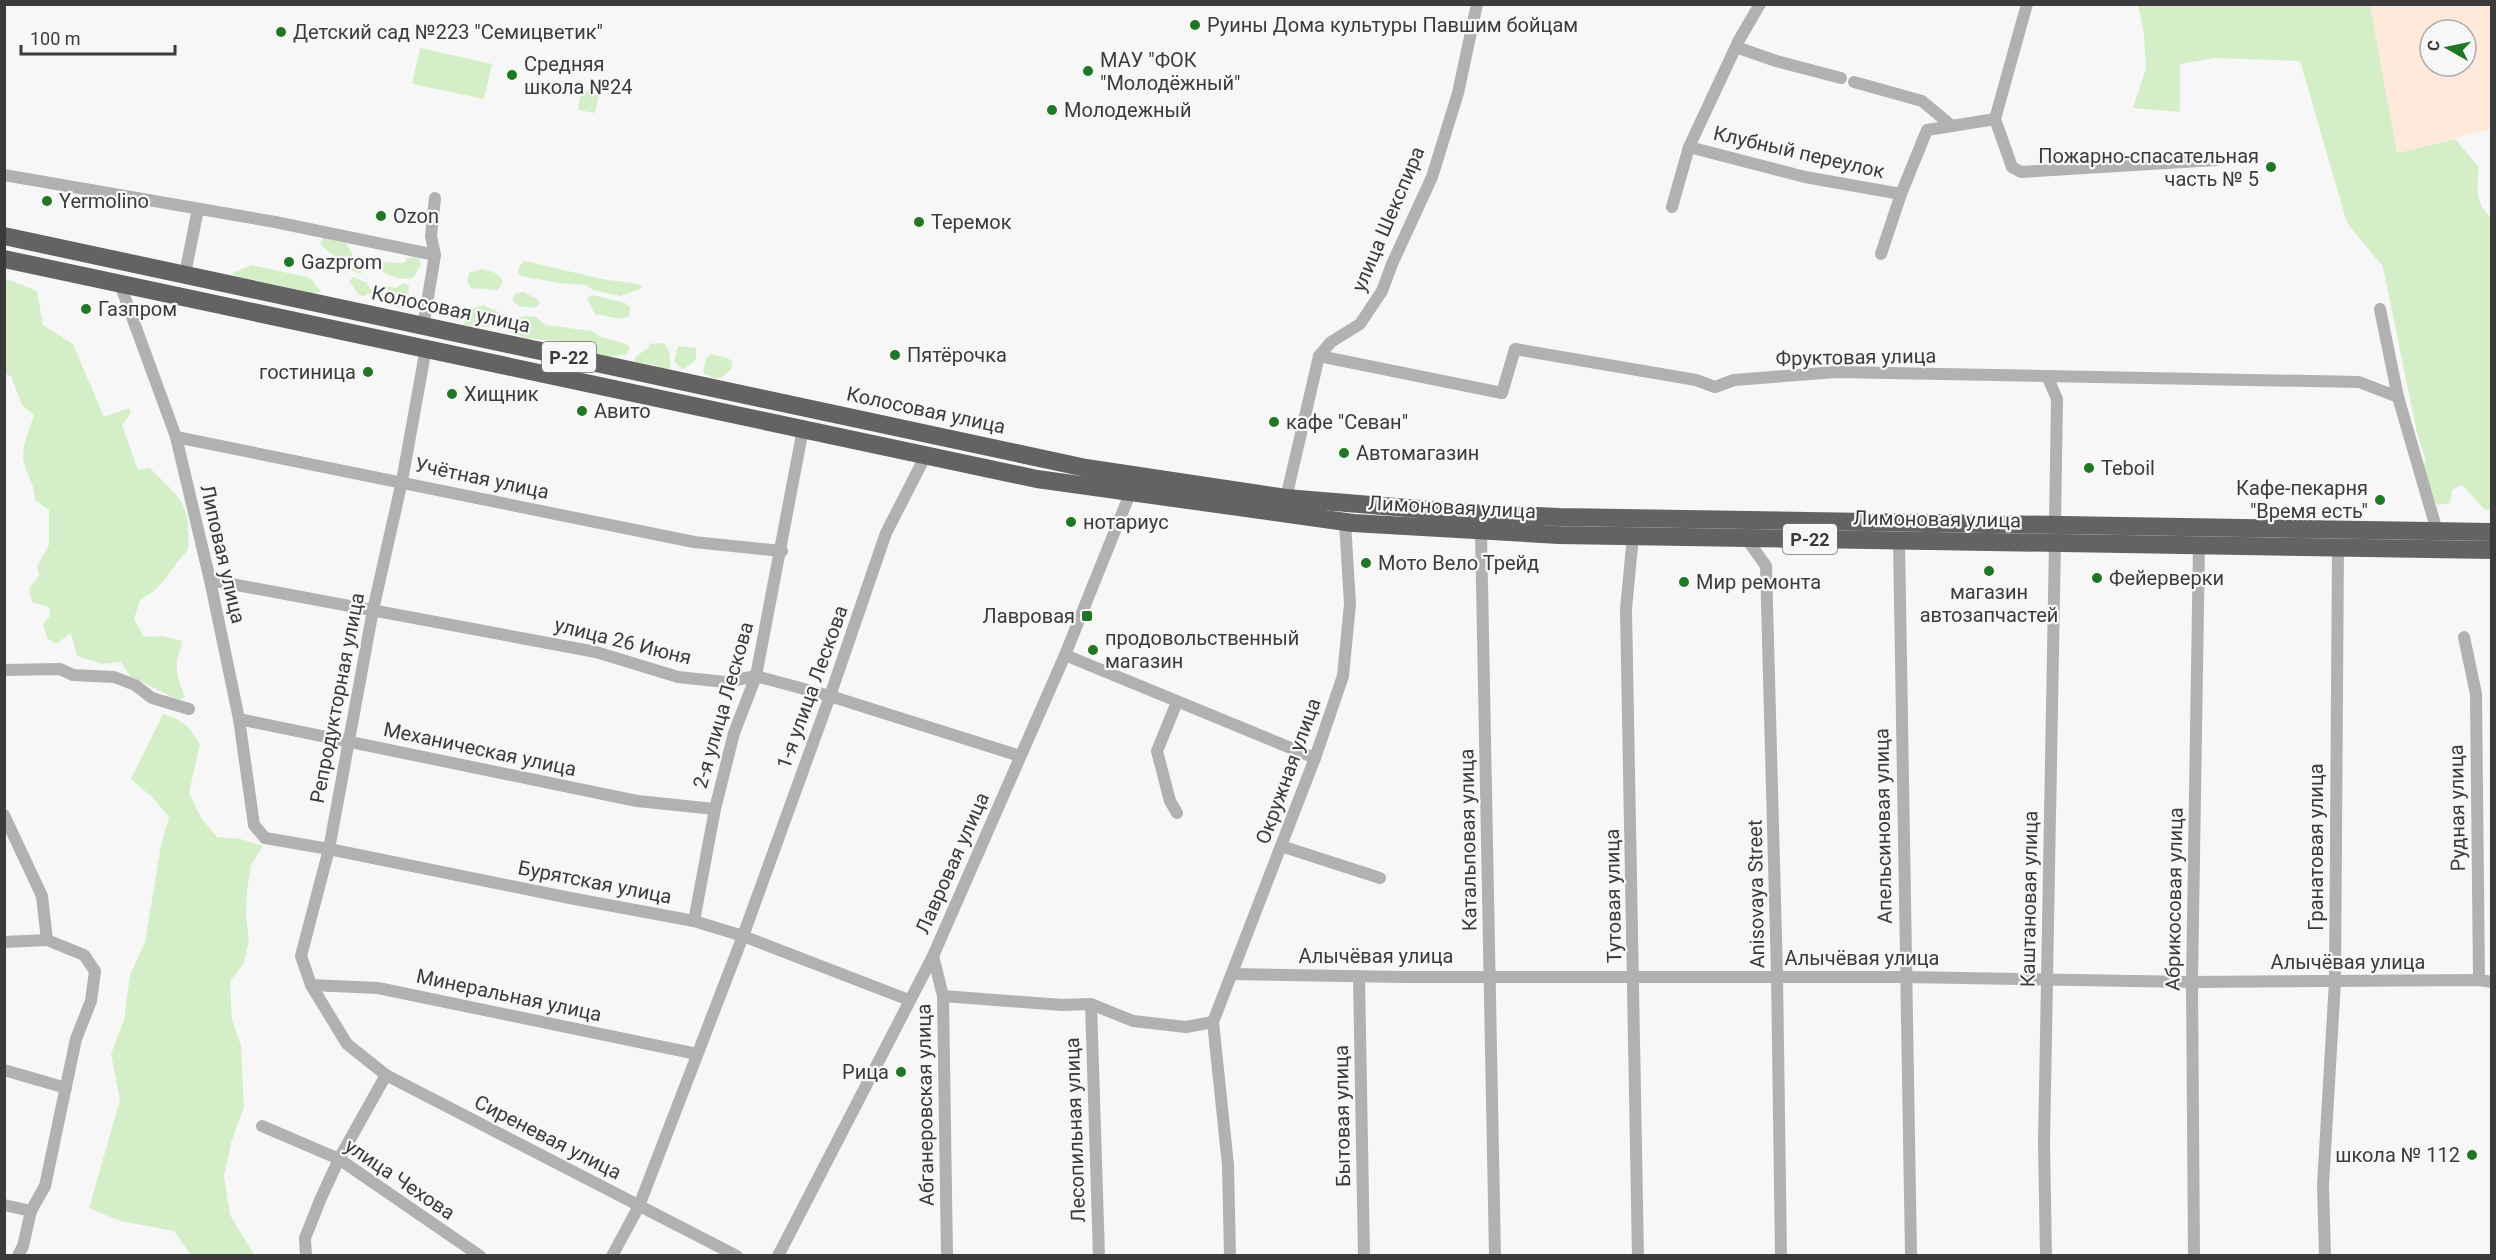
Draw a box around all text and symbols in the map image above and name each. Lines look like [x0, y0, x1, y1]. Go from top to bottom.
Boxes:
place label: Руины Дома культуры Павшим бойцам [1207, 13, 1578, 37]
scale bar [21, 18, 176, 56]
marker: Руины Дома культуры Павшим бойцам [1188, 18, 1202, 32]
north arrow [2418, 18, 2478, 78]
place label: Детский сад №223 "Семицветик" [293, 20, 603, 44]
marker: Детский сад №223 "Семицветик" [274, 25, 288, 39]
text: 100 m [30, 28, 81, 49]
text: С [2423, 39, 2444, 52]
place label: МАУ "ФОК "Молодёжный" [1100, 48, 1240, 95]
place label: Средняя школа №24 [524, 52, 633, 99]
marker: МАУ "ФОК "Молодёжный" [1081, 64, 1095, 78]
marker: Средняя школа №24 [505, 68, 519, 82]
place label: Молодежный [1064, 98, 1192, 122]
marker: Молодежный [1045, 103, 1059, 117]
street label: Клубный переулок [1711, 121, 1887, 183]
street label: улица Шекспира [1347, 143, 1429, 295]
place label: Пожарно-спасательная часть № 5 [2038, 144, 2259, 191]
marker: Пожарно-спасательная часть № 5 [2264, 160, 2278, 174]
place label: Yermolino [59, 189, 149, 213]
marker: Yermolino [40, 194, 54, 208]
place label: Ozon [393, 204, 439, 228]
marker: Ozon [374, 209, 388, 223]
place label: Теремок [931, 210, 1012, 234]
marker: Теремок [912, 215, 926, 229]
place label: Gazprom [301, 250, 382, 274]
marker: Gazprom [282, 255, 296, 269]
street label: Колосовая улица [369, 280, 533, 338]
place label: Газпром [98, 297, 177, 321]
marker: Газпром [79, 302, 93, 316]
road number: Р-22 [542, 342, 596, 372]
place label: Пятёрочка [907, 343, 1007, 367]
street label: Фруктовая улица [1775, 344, 1937, 370]
marker: Пятёрочка [888, 348, 902, 362]
place label: гостиница [259, 360, 356, 384]
marker: гостиница [361, 365, 375, 379]
street label: Колосовая улица [844, 381, 1008, 439]
place label: Хищник [464, 382, 539, 406]
marker: Хищник [445, 387, 459, 401]
place label: Авито [594, 399, 651, 423]
marker: Авито [575, 404, 589, 418]
place label: кафе "Севан" [1286, 410, 1408, 434]
marker: кафе "Севан" [1267, 415, 1281, 429]
place label: Автомагазин [1356, 441, 1479, 465]
marker: Автомагазин [1337, 446, 1351, 460]
street label: Учётная улица [413, 452, 551, 504]
place label: Teboil [2101, 456, 2155, 480]
marker: Teboil [2082, 461, 2096, 475]
place label: Кафе-пекарня "Время есть" [2236, 476, 2368, 523]
street label: Липовая улица [195, 482, 251, 626]
street label: Лимоновая улица [1367, 491, 1537, 523]
marker: Кафе-пекарня "Время есть" [2373, 493, 2387, 507]
street label: Лимоновая улица [1853, 506, 2021, 532]
place label: нотариус [1083, 510, 1169, 534]
marker: нотариус [1064, 515, 1078, 529]
road number: Р-22 [1783, 524, 1837, 554]
place label: Мото Вело Трейд [1378, 551, 1539, 575]
marker: Мото Вело Трейд [1359, 556, 1373, 570]
marker: магазин автозапчастей [1982, 564, 1996, 578]
place label: Фейерверки [2109, 566, 2224, 590]
place label: Мир ремонта [1696, 570, 1821, 594]
marker: Фейерверки [2090, 571, 2104, 585]
marker: Мир ремонта [1677, 575, 1691, 589]
place label: магазин автозапчастей [1920, 580, 2058, 627]
street label: Репродукторная улица [305, 591, 369, 805]
street label: 1-я улица Лескова [771, 602, 853, 772]
place label: Лавровая [983, 604, 1075, 628]
marker: Лавровая [1080, 609, 1094, 623]
street label: улица 26 Июня [552, 612, 694, 670]
street label: 2-я улица Лескова [688, 619, 758, 791]
place label: продовольственный магазин [1105, 626, 1299, 673]
marker: продовольственный магазин [1086, 643, 1100, 657]
street label: Окружная улица [1250, 695, 1326, 847]
street label: Механическая улица [381, 717, 579, 781]
street label: Апельсиновая улица [1869, 728, 1897, 924]
street label: Рудная улица [2444, 744, 2470, 872]
street label: Катальповая улица [1454, 749, 1482, 931]
street label: Гранатовая улица [2304, 763, 2328, 931]
street label: Лавровая улица [910, 789, 994, 937]
street label: Абрикосовая улица [2160, 807, 2188, 991]
street label: Каштановая улица [2015, 811, 2043, 987]
street label: Anisovaya Street [1743, 819, 1769, 969]
street label: Тутовая улица [1600, 829, 1626, 963]
street label: Бурятская улица [516, 855, 674, 909]
street label: Алычёвая улица [1299, 944, 1453, 968]
street label: Алычёвая улица [1785, 946, 1939, 970]
street label: Алычёвая улица [2271, 950, 2425, 974]
street label: Минеральная улица [414, 964, 604, 1026]
street label: Абганеровская улица [911, 1004, 939, 1206]
street label: Лесопильная улица [1060, 1037, 1090, 1223]
street label: Бытовая улица [1329, 1045, 1355, 1187]
place label: Рица [842, 1060, 889, 1084]
marker: Рица [894, 1065, 908, 1079]
street label: Сиреневая улица [471, 1090, 625, 1184]
street label: улица Чехова [340, 1133, 460, 1225]
place label: школа № 112 [2335, 1143, 2460, 1167]
marker: школа № 112 [2465, 1148, 2479, 1162]

